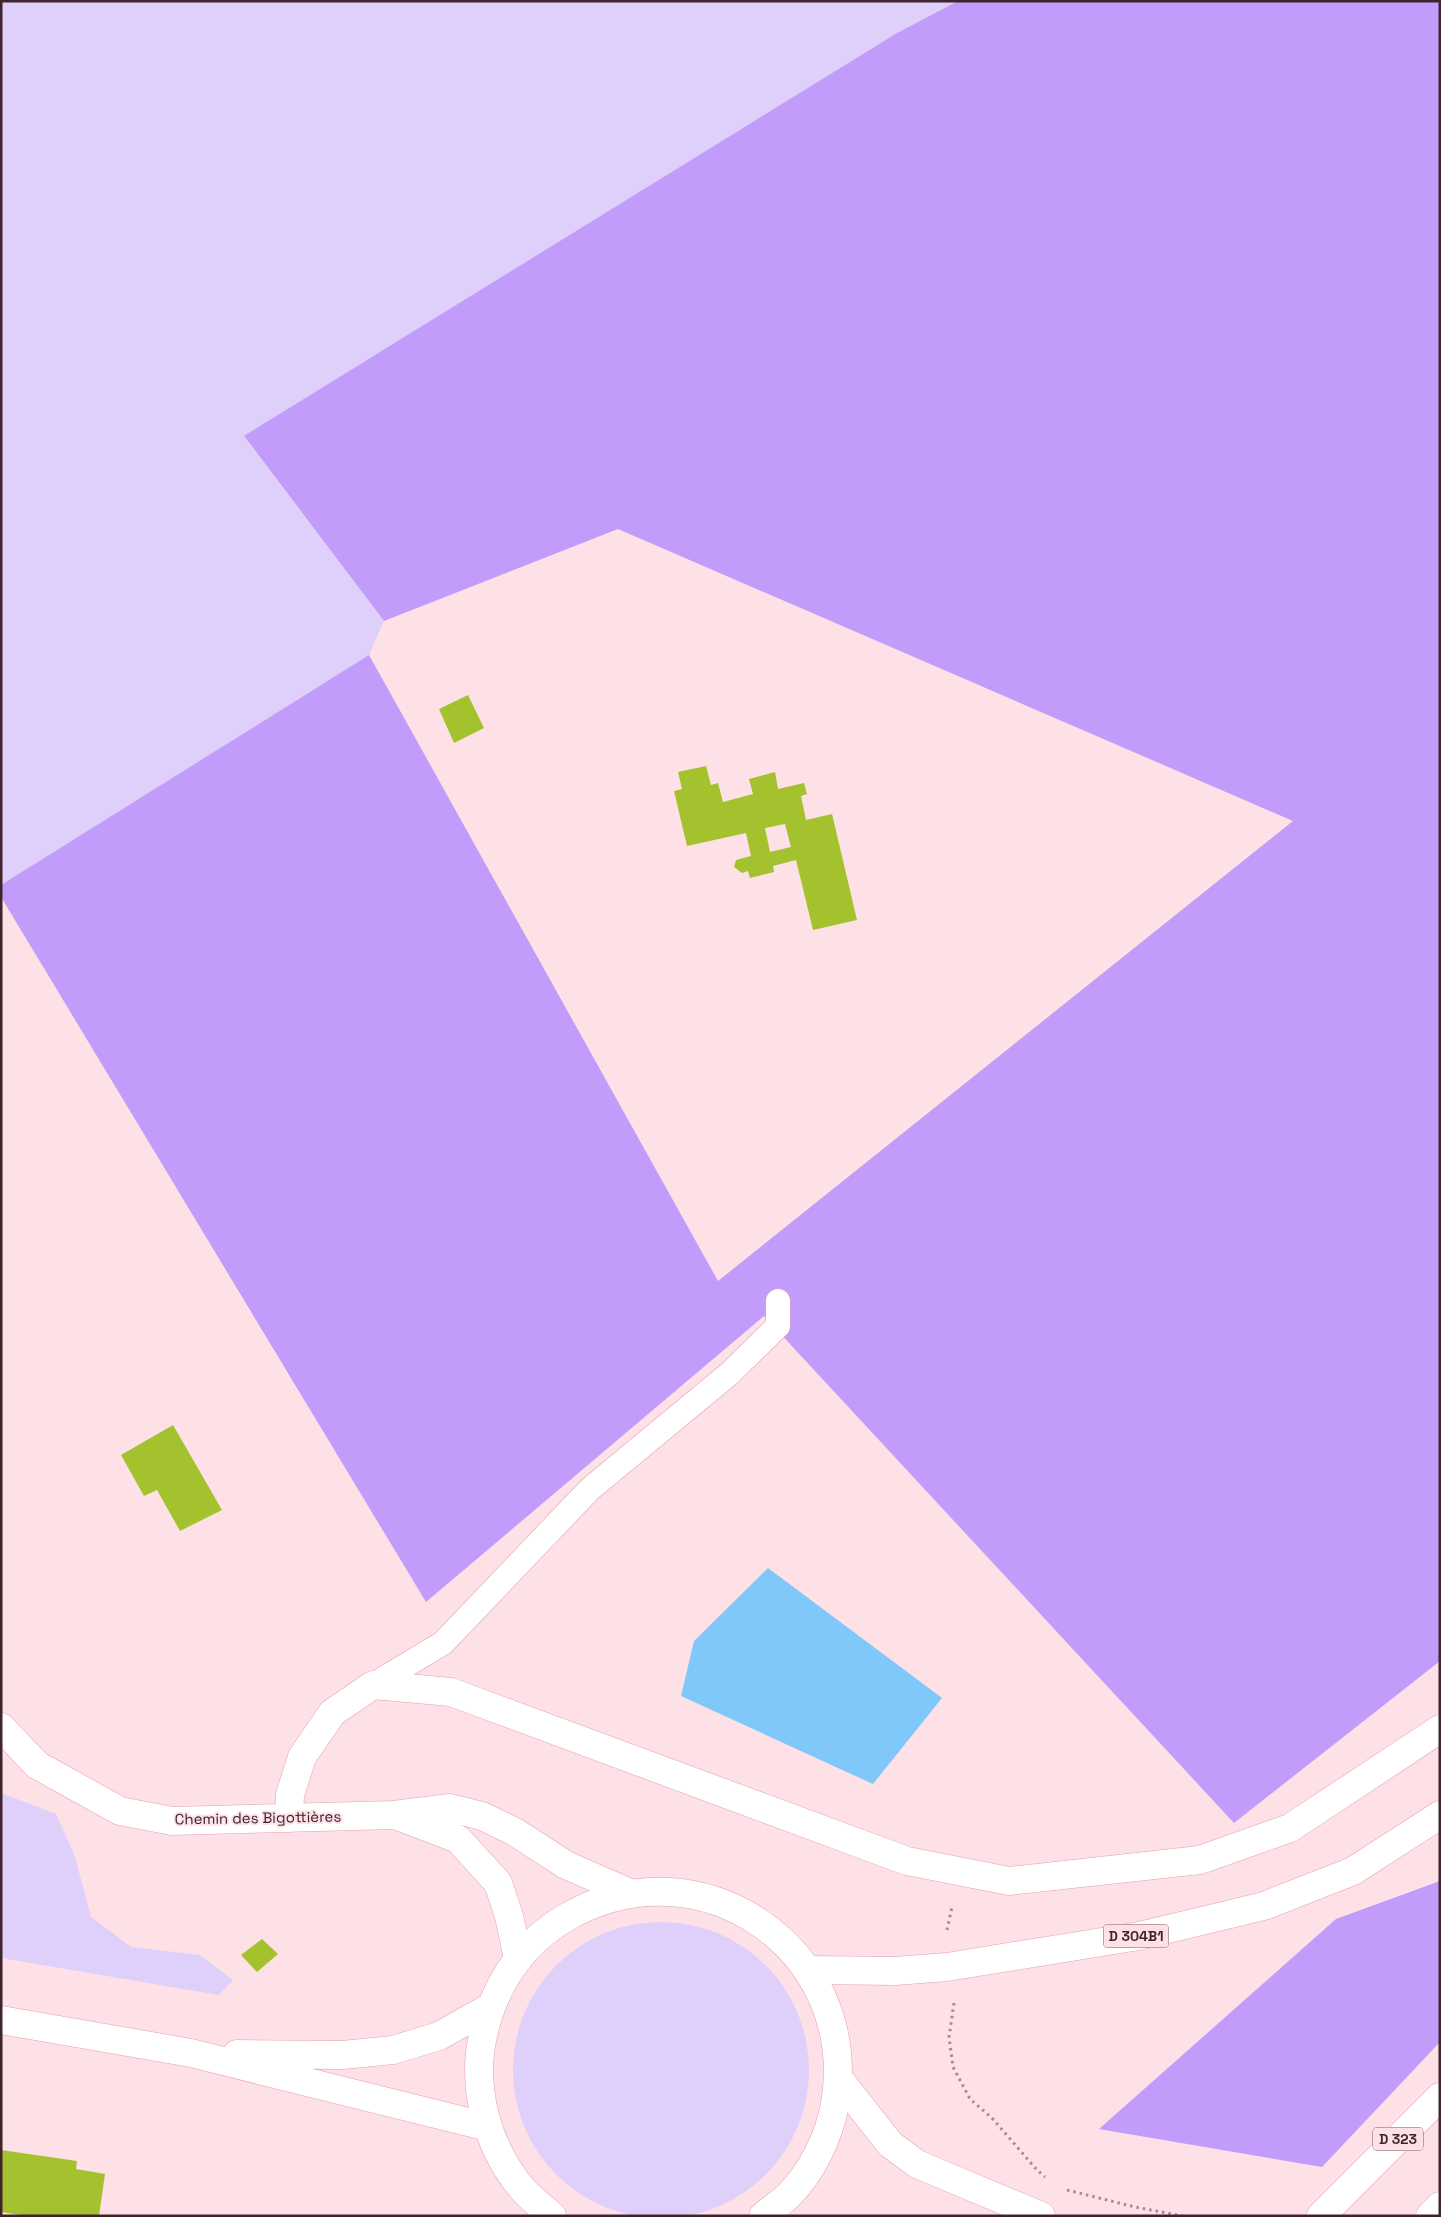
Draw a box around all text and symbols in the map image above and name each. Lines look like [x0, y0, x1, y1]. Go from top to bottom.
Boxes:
street label: Chemin des Bigottières [175, 1807, 342, 1828]
road number: D 304B1 [1104, 1924, 1168, 1948]
road number: D 323 [1373, 2128, 1423, 2150]

